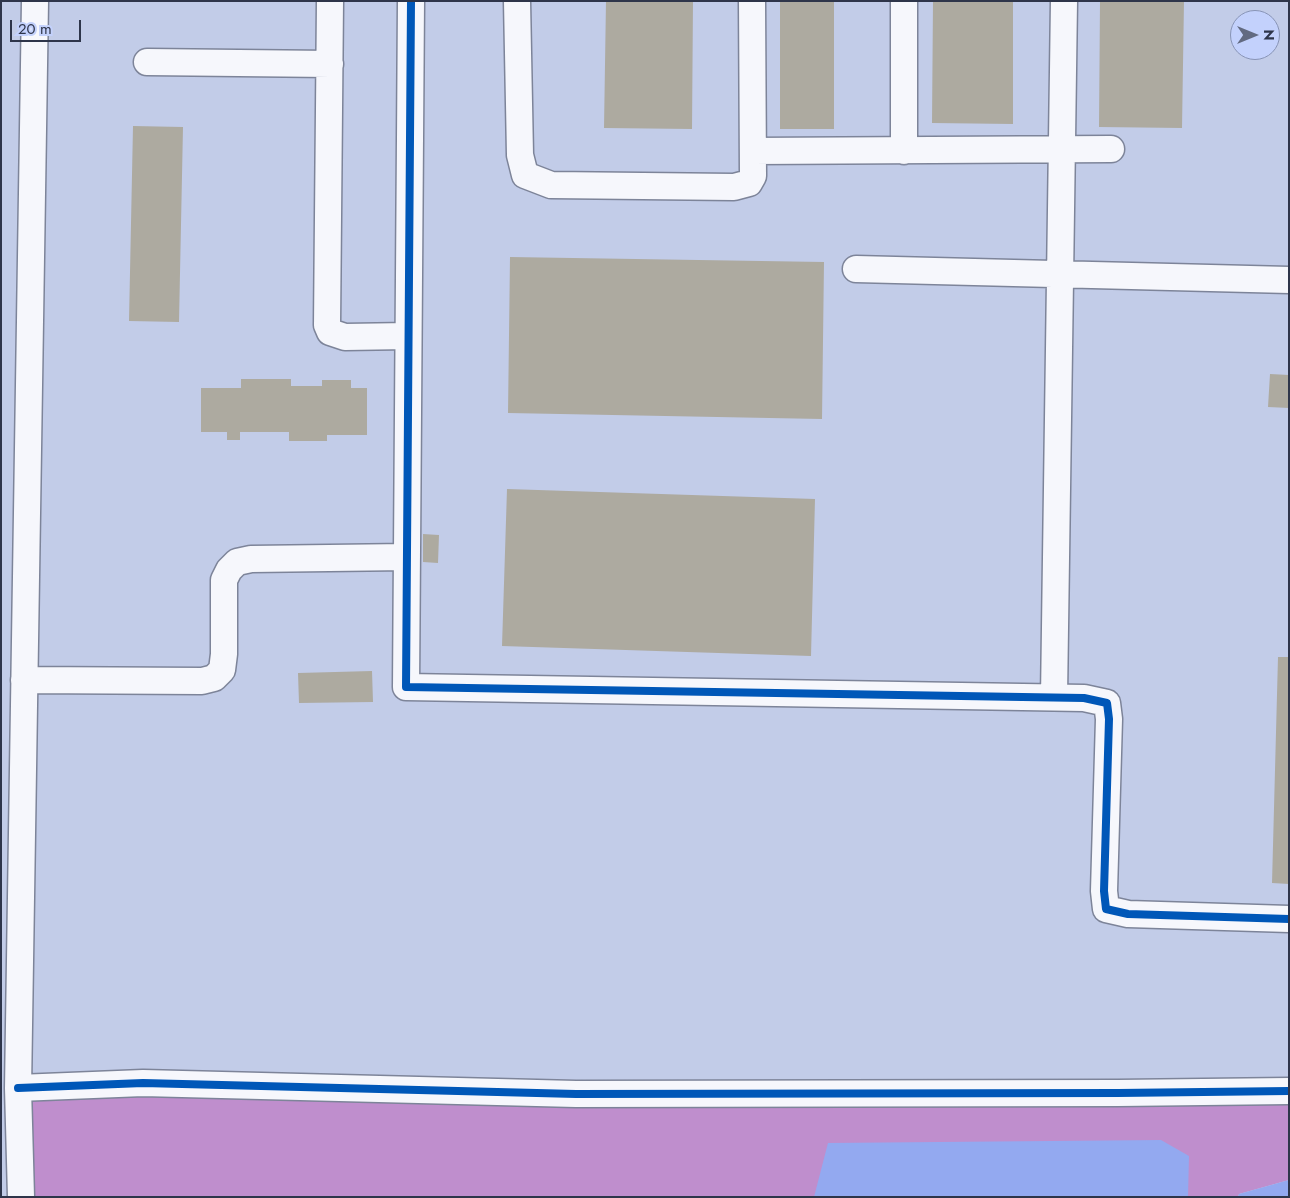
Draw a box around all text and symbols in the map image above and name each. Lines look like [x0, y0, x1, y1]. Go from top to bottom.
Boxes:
scale bar [12, 10, 84, 42]
north arrow [1230, 10, 1280, 60]
text: 20 m [18, 18, 52, 40]
text: N [1259, 29, 1279, 41]

